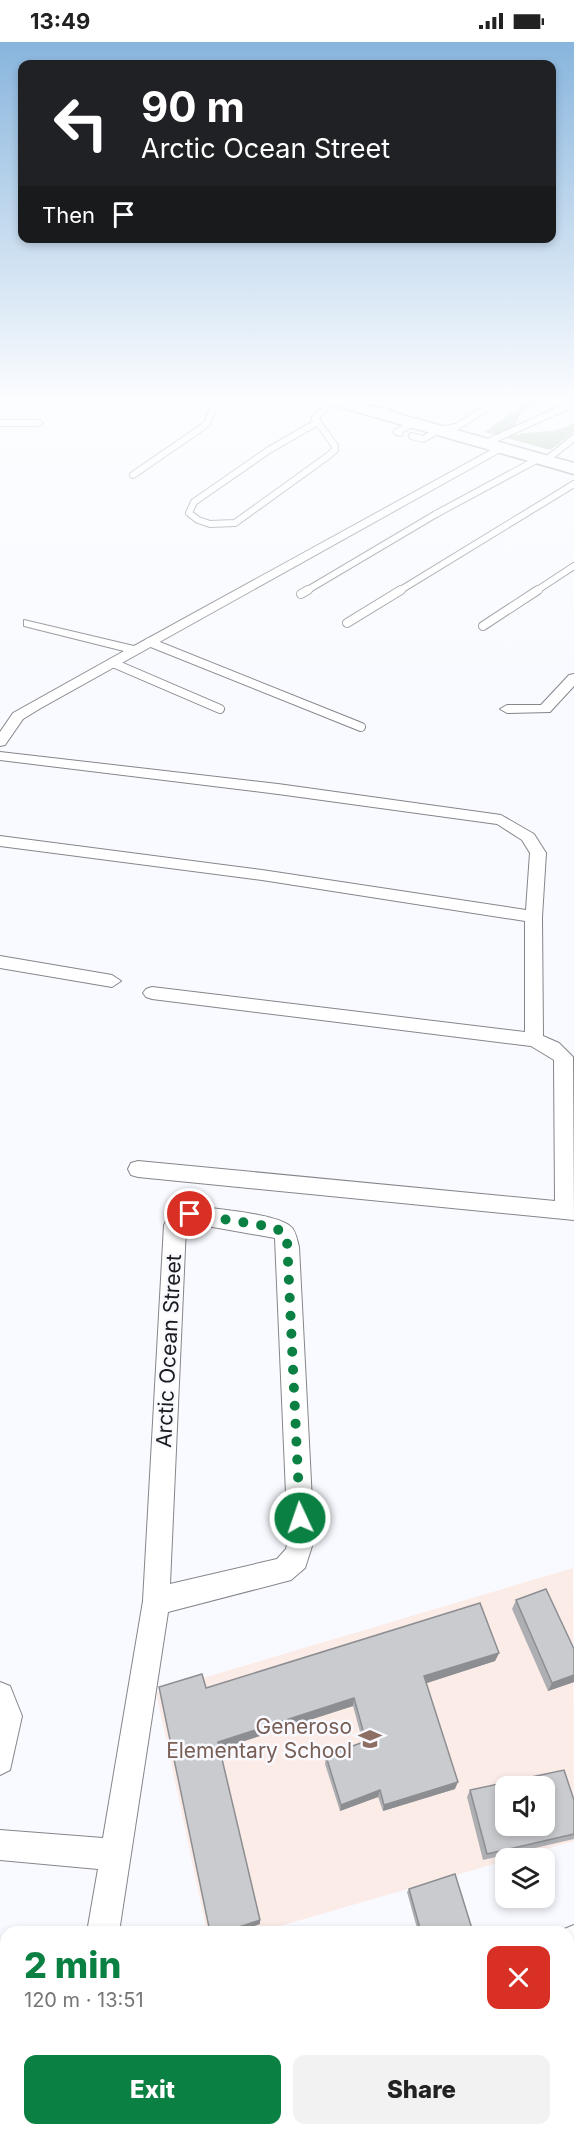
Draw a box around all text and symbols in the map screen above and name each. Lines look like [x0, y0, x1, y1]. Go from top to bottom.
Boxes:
text: 13:49 [30, 8, 90, 34]
text: 90 m [141, 81, 245, 132]
icon: left [42, 84, 120, 162]
text: Arctic Ocean Street [141, 132, 390, 165]
icon: arrive [107, 198, 140, 231]
text: Then [42, 202, 95, 228]
pin [164, 1188, 215, 1239]
icon: arrive [173, 1197, 206, 1230]
street label: Arctic Ocean Street [151, 1253, 186, 1448]
position arrow [268, 1486, 332, 1550]
place label: Generoso Elementary School [166, 1714, 352, 1763]
school or university icon: Generoso Elementary School [357, 1726, 383, 1752]
map controls [495, 1776, 555, 1908]
button: sound [495, 1776, 555, 1836]
button: layers [495, 1848, 555, 1908]
text: 2 min [24, 1943, 121, 1987]
button: close [487, 1946, 550, 2009]
text: 120 m · 13:51 [24, 1988, 144, 2012]
button: Exit [24, 2055, 281, 2124]
button: Share [293, 2055, 550, 2124]

